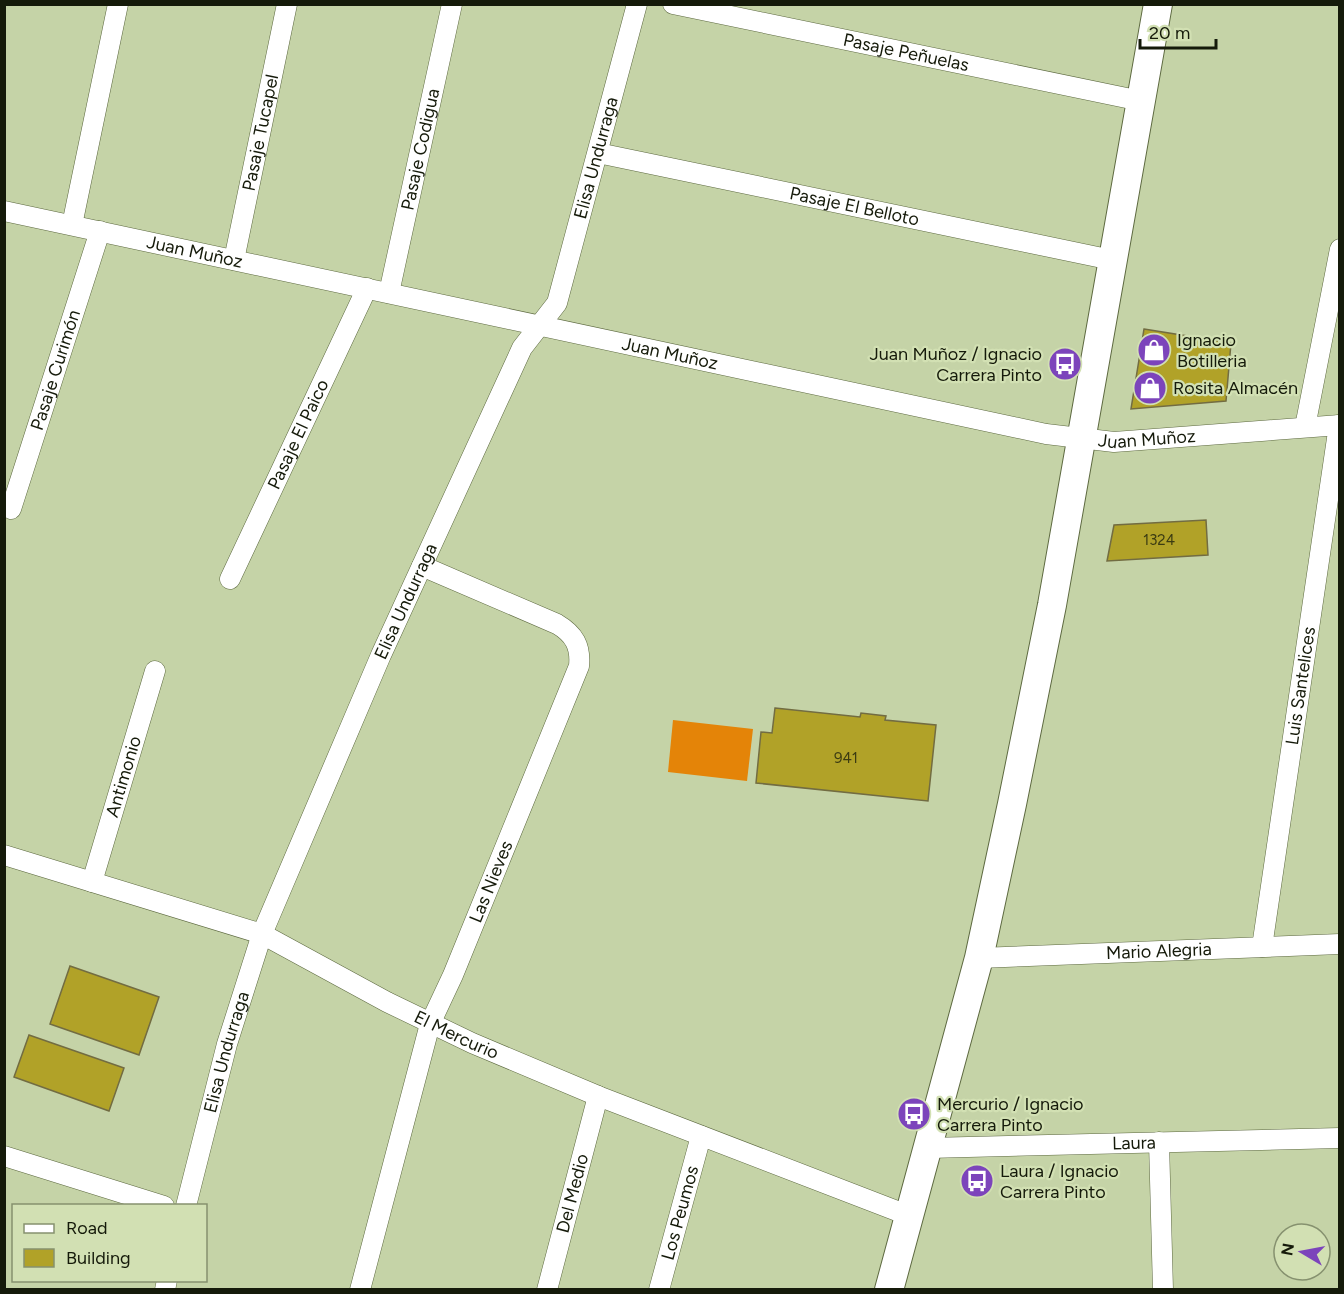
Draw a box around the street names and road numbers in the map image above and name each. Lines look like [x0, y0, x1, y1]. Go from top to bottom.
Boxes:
street label: Pasaje Peñuelas [841, 29, 971, 76]
street label: Pasaje Tucapel [238, 72, 283, 193]
street label: Pasaje Codigua [396, 86, 444, 212]
street label: Elisa Undurraga [569, 94, 623, 221]
street label: Pasaje El Belloto [788, 182, 921, 231]
street label: Juan Muñoz [145, 231, 245, 273]
street label: Pasaje Curimón [26, 307, 85, 433]
street label: Juan Muñoz [620, 333, 720, 375]
street label: Pasaje El Paico [263, 376, 333, 493]
street label: Juan Muñoz [1097, 425, 1197, 453]
street label: Elisa Undurraga [370, 540, 442, 663]
street label: Luis Santelices [1281, 625, 1320, 747]
street label: Antimonio [101, 733, 146, 820]
street label: Las Nieves [465, 837, 518, 926]
street label: Mario Alegria [1106, 938, 1212, 964]
street label: Elisa Undurraga [199, 989, 254, 1115]
street label: El Mercurio [411, 1006, 502, 1064]
street label: Laura [1112, 1131, 1156, 1155]
street label: Del Medio [552, 1151, 593, 1235]
street label: Los Peumos [657, 1163, 703, 1262]

